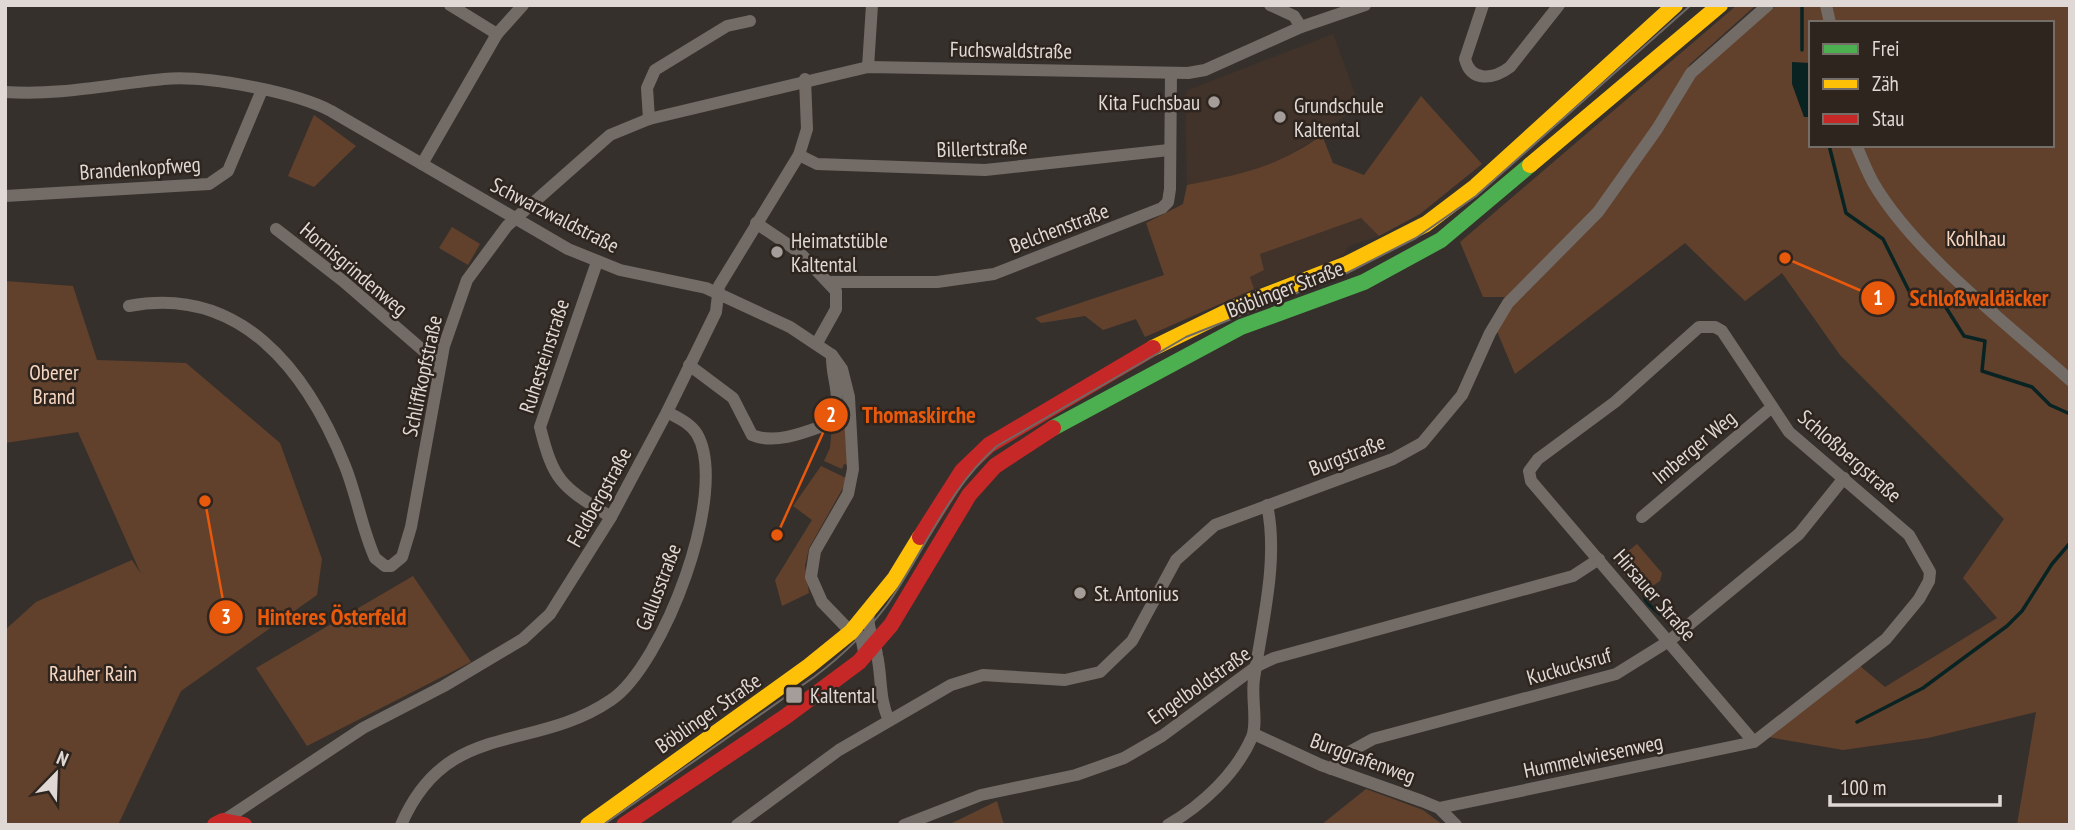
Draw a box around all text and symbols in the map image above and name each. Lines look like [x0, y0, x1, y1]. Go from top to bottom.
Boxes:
legend [1809, 21, 2054, 147]
street label: Fuchswaldstraße [950, 35, 1072, 65]
text: Frei [1872, 35, 1900, 62]
text: Zäh [1872, 70, 1899, 97]
place label: Kita Fuchsbau [1098, 89, 1200, 116]
place label: Grundschule Kaltental [1294, 92, 1384, 143]
marker: Kita Fuchsbau [1206, 94, 1222, 110]
text: Stau [1872, 105, 1904, 132]
marker: Grundschule Kaltental [1272, 109, 1288, 125]
street label: Billertstraße [936, 133, 1028, 163]
street label: Brandenkopfweg [79, 150, 201, 186]
street label: Schwarzwaldstraße [486, 171, 624, 259]
street label: Belchenstraße [1006, 197, 1112, 259]
street label: Hornisgrindenweg [295, 216, 413, 322]
park label: Kohlhau [1946, 225, 2006, 252]
place label: Heimatstüble Kaltental [791, 227, 888, 278]
marker: Heimatstüble Kaltental [769, 244, 785, 260]
street label: Böblinger Straße [1223, 254, 1347, 324]
callout: Schloßwaldäcker [1860, 276, 2062, 320]
text: Schloßwaldäcker [1909, 283, 2049, 312]
text: 1 [1873, 284, 1883, 311]
street label: Ruhesteinstraße [513, 296, 575, 416]
street label: Schliffkopfstraße [396, 313, 448, 439]
park label: Oberer Brand [29, 359, 79, 410]
callout: Thomaskirche [813, 393, 990, 437]
text: Thomaskirche [862, 400, 976, 429]
text: 2 [826, 401, 836, 428]
street label: Imberger Weg [1647, 404, 1741, 490]
street label: Schloßbergstraße [1793, 404, 1907, 508]
street label: Burgstraße [1305, 428, 1389, 482]
street label: Feldbergstraße [561, 442, 637, 552]
street label: Gallusstraße [629, 540, 687, 634]
street label: Hirsauer Straße [1608, 544, 1702, 646]
place label: St. Antonius [1094, 580, 1179, 607]
marker: St. Antonius [1072, 585, 1088, 601]
callout: Hinteres Österfeld [208, 595, 421, 639]
text: Hinteres Österfeld [257, 602, 407, 631]
text: 3 [221, 603, 231, 630]
street label: Engelboldstraße [1143, 640, 1255, 730]
street label: Kuckucksruf [1524, 641, 1615, 691]
park label: Rauher Rain [49, 660, 137, 687]
street label: Böblinger Straße [650, 667, 766, 759]
place label: Kaltental [810, 682, 876, 709]
marker: Kaltental [784, 685, 804, 705]
street label: Burggrafenweg [1307, 727, 1419, 789]
street label: Hummelwiesenweg [1521, 728, 1665, 784]
north arrow [21, 739, 91, 809]
text: N [53, 745, 72, 771]
scale bar [1830, 764, 2000, 808]
text: 100 m [1840, 774, 1886, 801]

